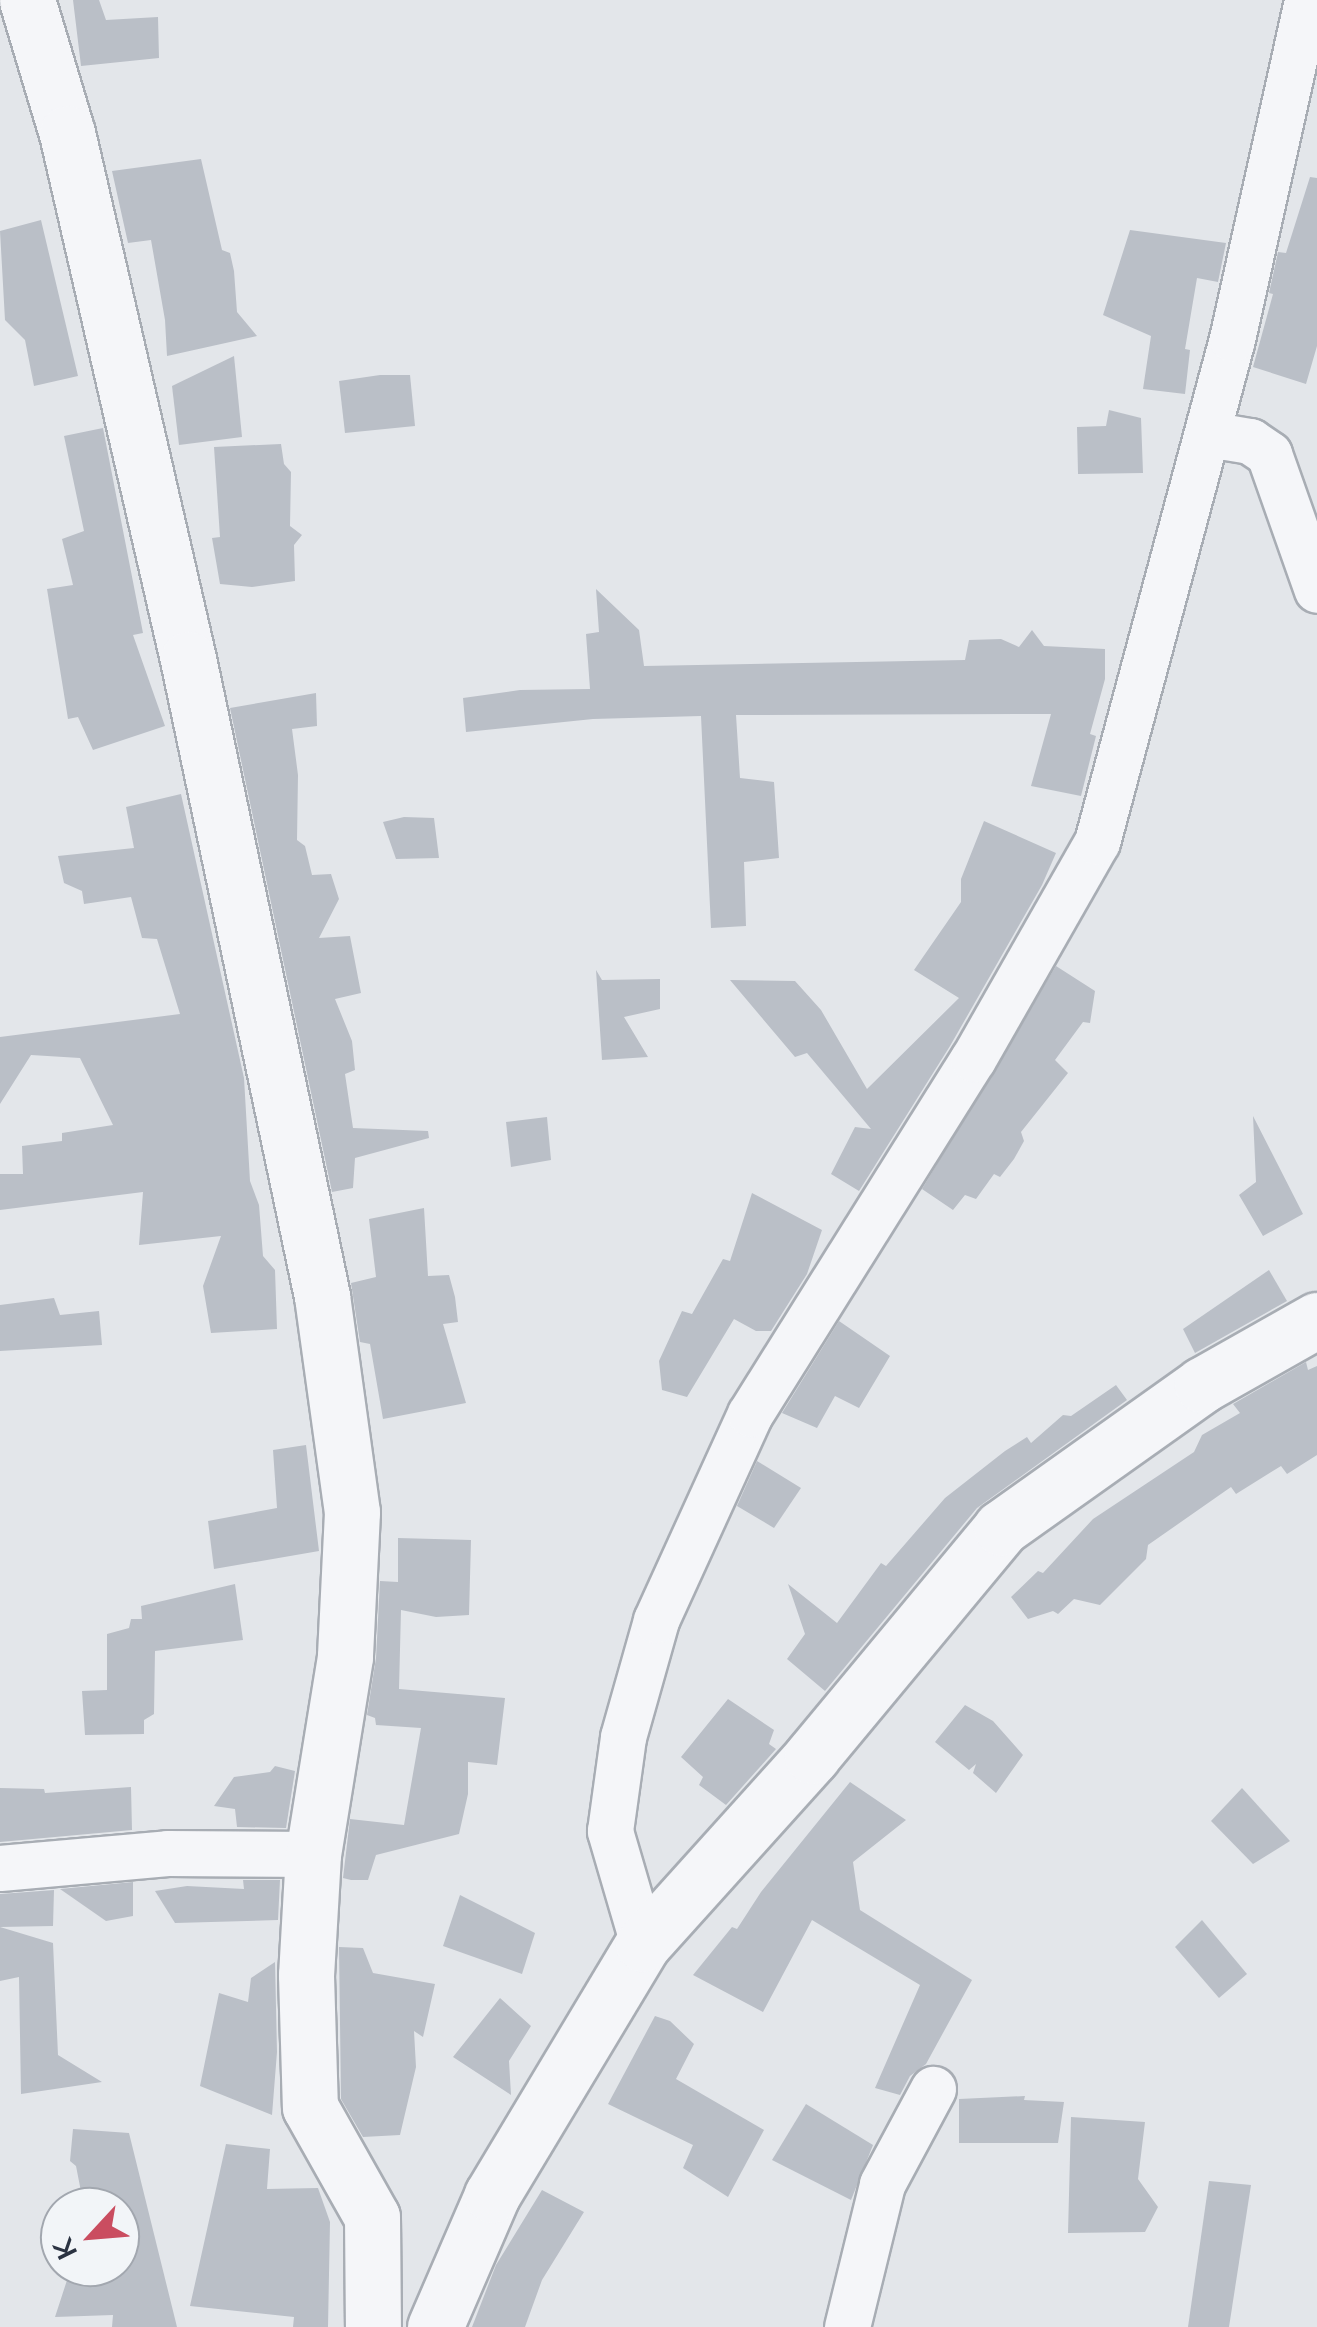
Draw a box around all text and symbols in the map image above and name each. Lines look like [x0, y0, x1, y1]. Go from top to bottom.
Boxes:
north arrow [40, 2187, 140, 2287]
text: K [45, 2233, 84, 2266]

